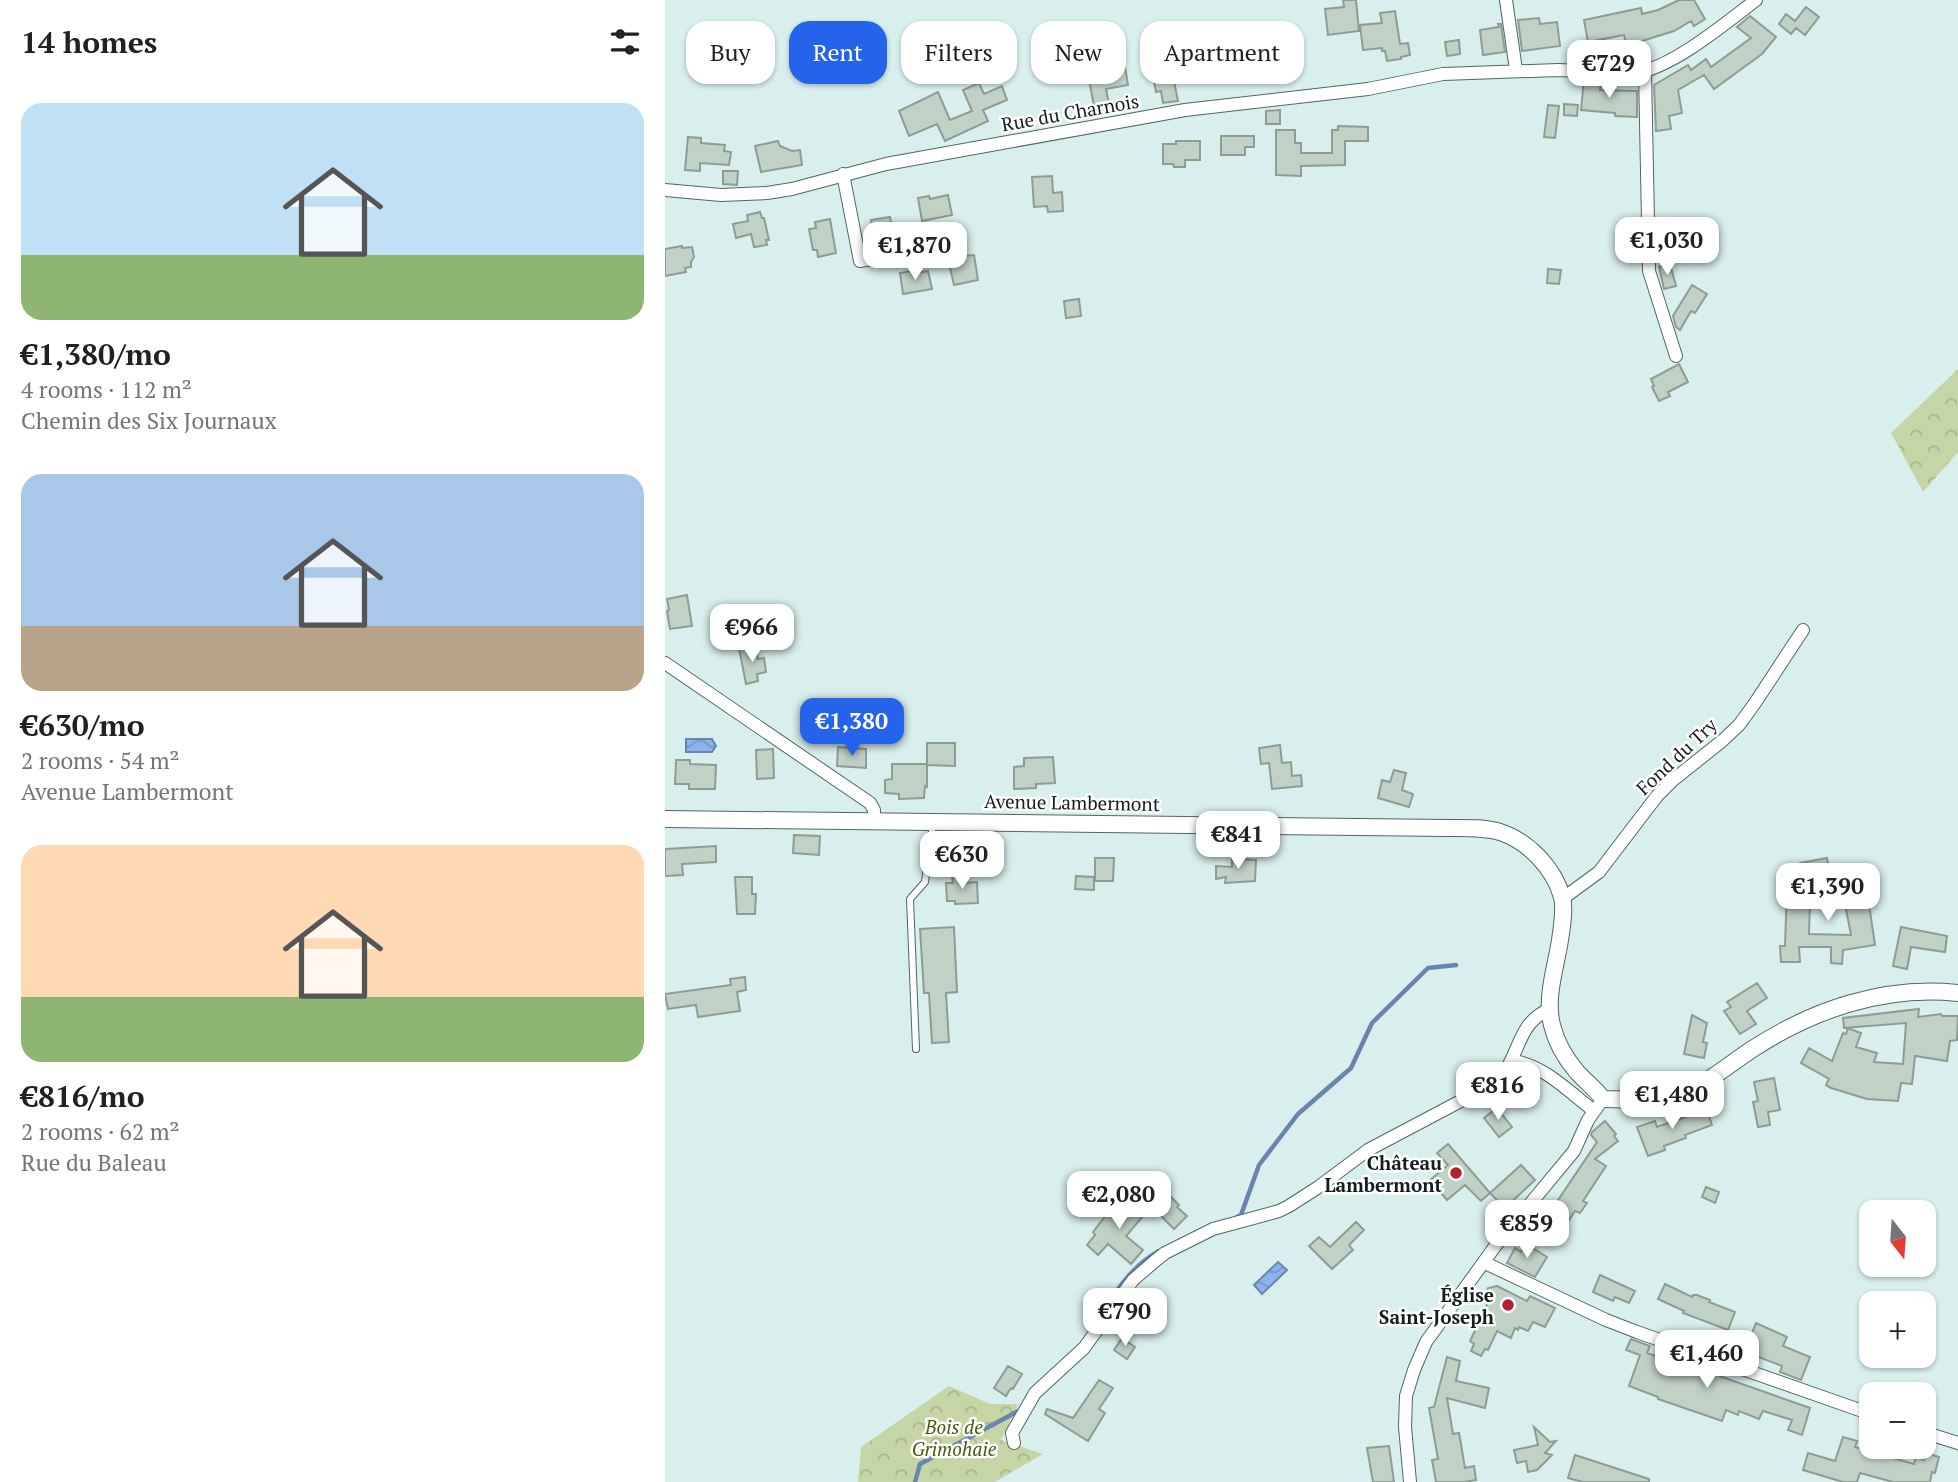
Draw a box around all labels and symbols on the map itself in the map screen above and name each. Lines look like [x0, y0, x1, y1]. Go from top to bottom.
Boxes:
pin: €729 [1568, 41, 1650, 100]
street label: Rue du Charnois [999, 88, 1141, 136]
pin: €1,030 [1610, 218, 1724, 277]
pin: €1,870 [858, 222, 972, 282]
pin: €966 [711, 604, 793, 664]
pin: €1,380 [795, 698, 909, 758]
street label: Fond du Try [1630, 712, 1722, 800]
street label: Avenue Lambermont [984, 788, 1160, 816]
pin: €841 [1197, 812, 1279, 871]
pin: €630 [921, 832, 1003, 891]
pin: €1,390 [1771, 864, 1885, 923]
pin: €816 [1457, 1062, 1539, 1122]
pin: €1,480 [1615, 1072, 1729, 1131]
place label: Château Lambermont [1325, 1150, 1442, 1197]
marker: Château Lambermont [1448, 1165, 1464, 1181]
pin: €2,080 [1062, 1172, 1176, 1231]
pin: €859 [1486, 1200, 1568, 1260]
north arrow [1859, 1200, 1935, 1278]
place label: Église Saint-Joseph [1379, 1282, 1494, 1329]
pin: €790 [1084, 1288, 1166, 1348]
marker: Église Saint-Joseph [1500, 1297, 1516, 1313]
pin: €1,460 [1650, 1330, 1764, 1390]
park label: Bois de Grimohaie [912, 1414, 997, 1461]

